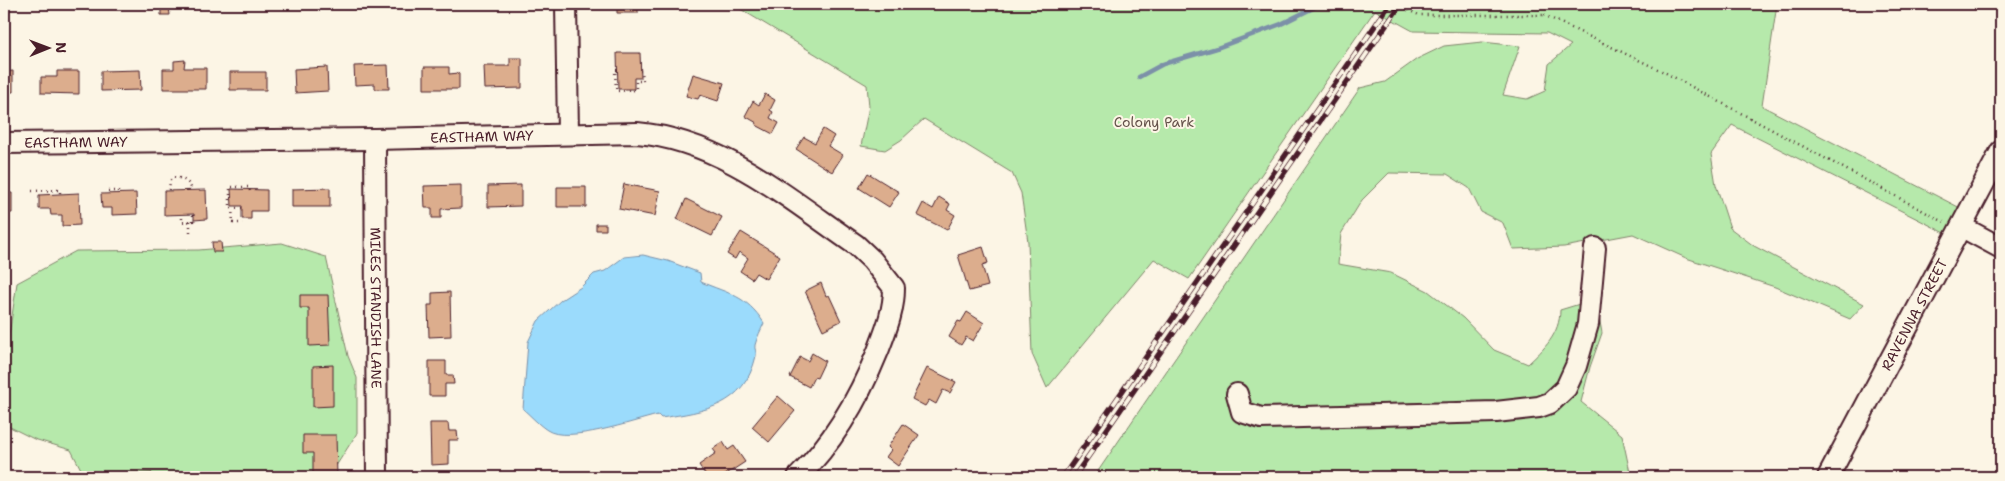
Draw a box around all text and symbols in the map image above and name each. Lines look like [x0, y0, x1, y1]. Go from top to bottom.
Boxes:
north arrow [22, 22, 72, 72]
text: N [52, 42, 70, 53]
park label: Colony Park [1114, 113, 1194, 131]
street label: EASTHAM WAY [430, 126, 534, 147]
street label: EASTHAM WAY [24, 133, 128, 152]
street label: MILES STANDISH LANE [367, 227, 385, 389]
street label: RAVENNA STREET [1877, 255, 1952, 374]

